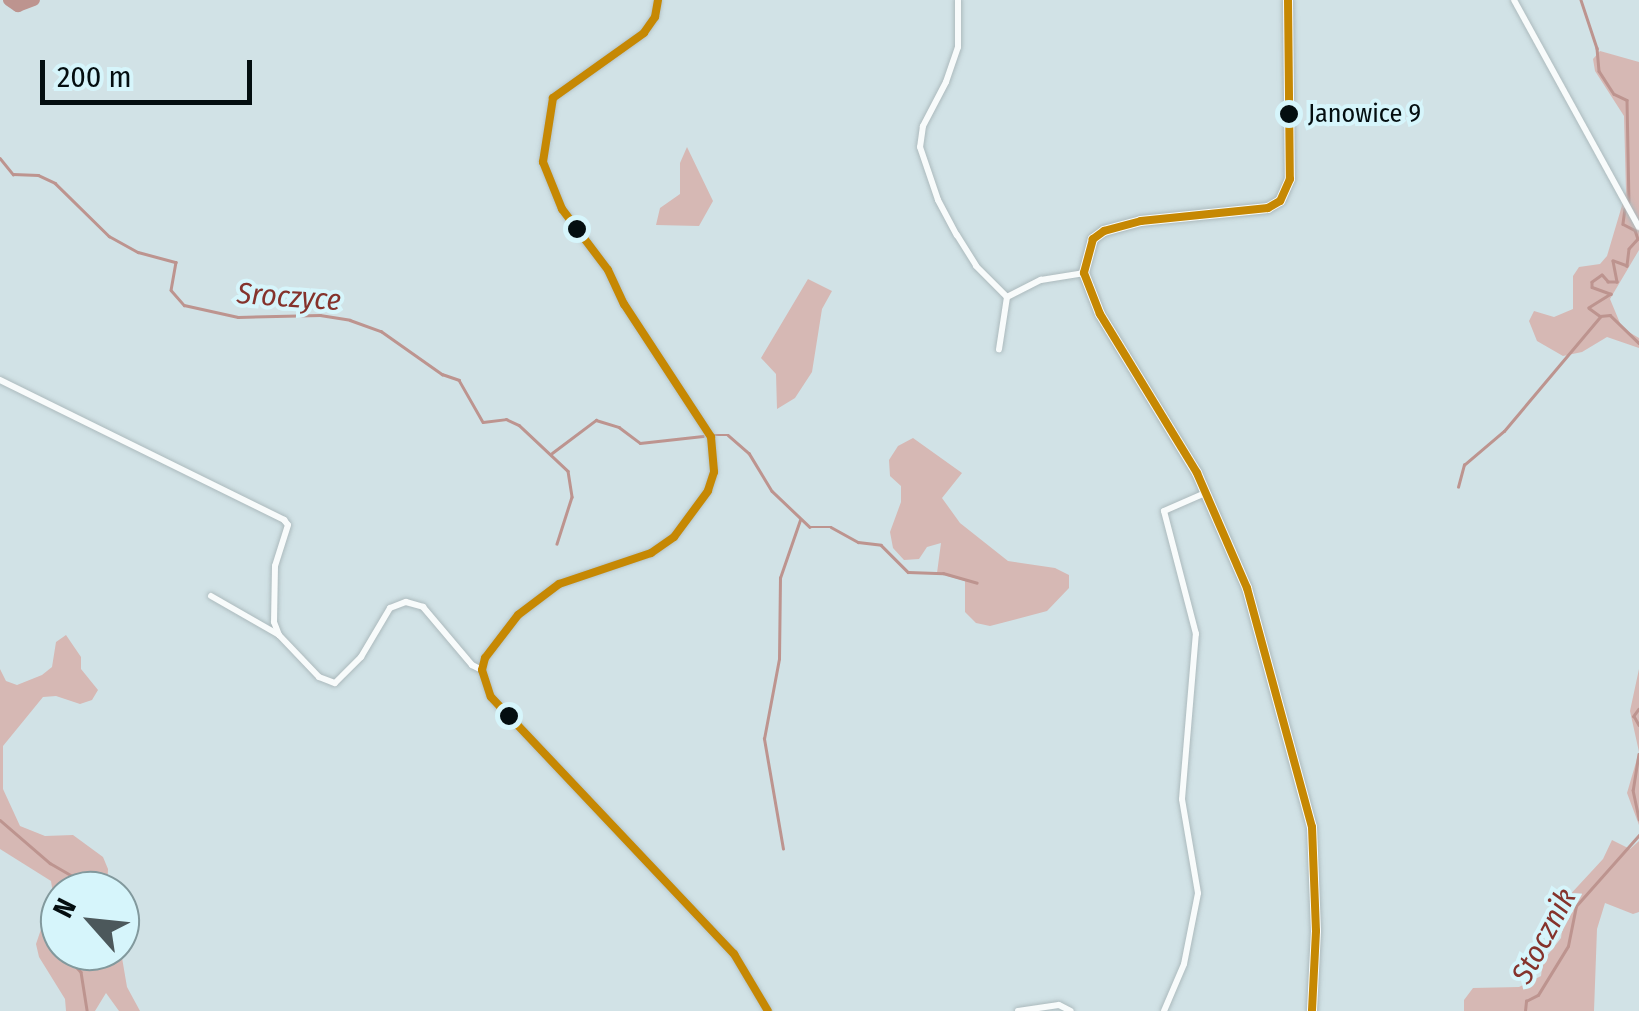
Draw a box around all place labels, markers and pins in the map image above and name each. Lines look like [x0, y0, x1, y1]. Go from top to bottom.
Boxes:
place label: Janowice 9 [1308, 98, 1421, 130]
marker: Janowice 9 [1279, 104, 1299, 124]
unlabelled marker [567, 219, 587, 239]
unlabelled marker [499, 706, 519, 726]

